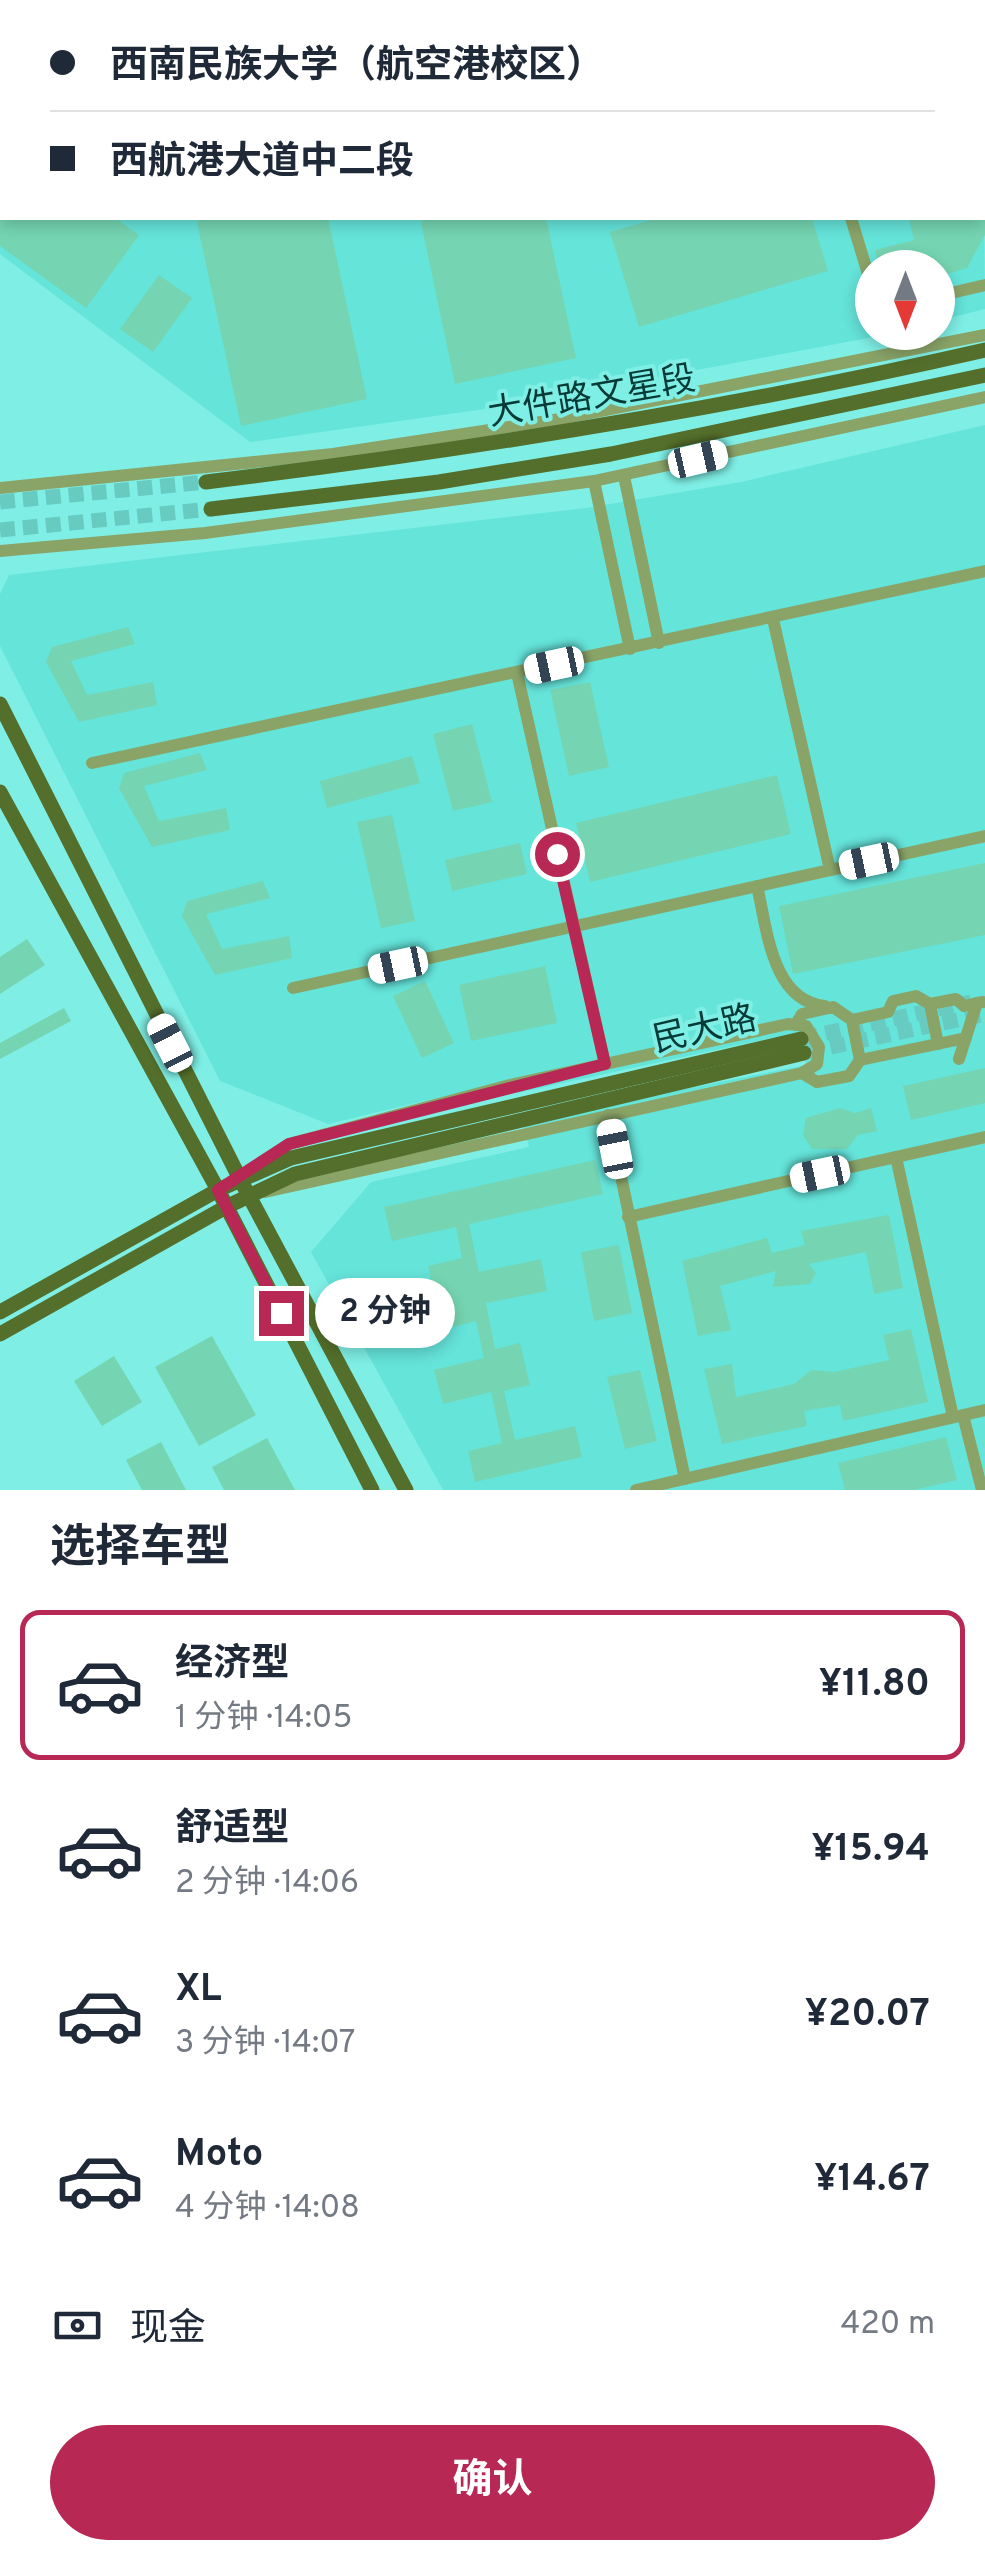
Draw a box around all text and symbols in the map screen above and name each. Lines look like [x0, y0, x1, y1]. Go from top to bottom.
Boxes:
text: 西南民族大学（航空港校区） [110, 43, 604, 92]
text: 西航港大道中二段 [110, 139, 414, 188]
north arrow [855, 250, 955, 350]
map controls [855, 250, 955, 350]
street label: 大件路文星段 [485, 358, 699, 438]
car [665, 438, 731, 480]
car [522, 644, 586, 686]
route start [535, 832, 580, 877]
car [837, 840, 901, 882]
car [366, 944, 430, 986]
street label: 民大路 [649, 998, 761, 1064]
car [143, 1009, 197, 1077]
car [595, 1117, 635, 1181]
car [788, 1153, 852, 1195]
callout: 2 分钟 [316, 1278, 456, 1348]
route end [259, 1291, 304, 1336]
text: 2 分钟 [339, 1293, 431, 1333]
text: 选择车型 [50, 1521, 230, 1578]
icon: car [55, 1640, 145, 1730]
text: 经济型 [175, 1641, 289, 1690]
text: ¥11.80 [819, 1661, 930, 1710]
text: 1 分钟 · 14:05 [175, 1699, 352, 1739]
icon: car [55, 1805, 145, 1895]
text: 舒适型 [175, 1806, 289, 1855]
text: ¥15.94 [812, 1826, 930, 1875]
text: 2 分钟 · 14:06 [175, 1864, 359, 1904]
text: XL [175, 1966, 222, 2015]
icon: car [55, 1970, 145, 2060]
text: ¥20.07 [805, 1991, 930, 2040]
text: 3 分钟 · 14:07 [175, 2024, 355, 2064]
text: Moto [175, 2131, 263, 2180]
icon: car [55, 2135, 145, 2225]
text: ¥14.67 [814, 2156, 930, 2205]
text: 4 分钟 · 14:08 [175, 2189, 360, 2229]
icon: cash [50, 2298, 105, 2353]
text: 420 m [840, 2305, 935, 2345]
text: 现金 [130, 2306, 206, 2355]
button: 确认 [50, 2425, 935, 2540]

